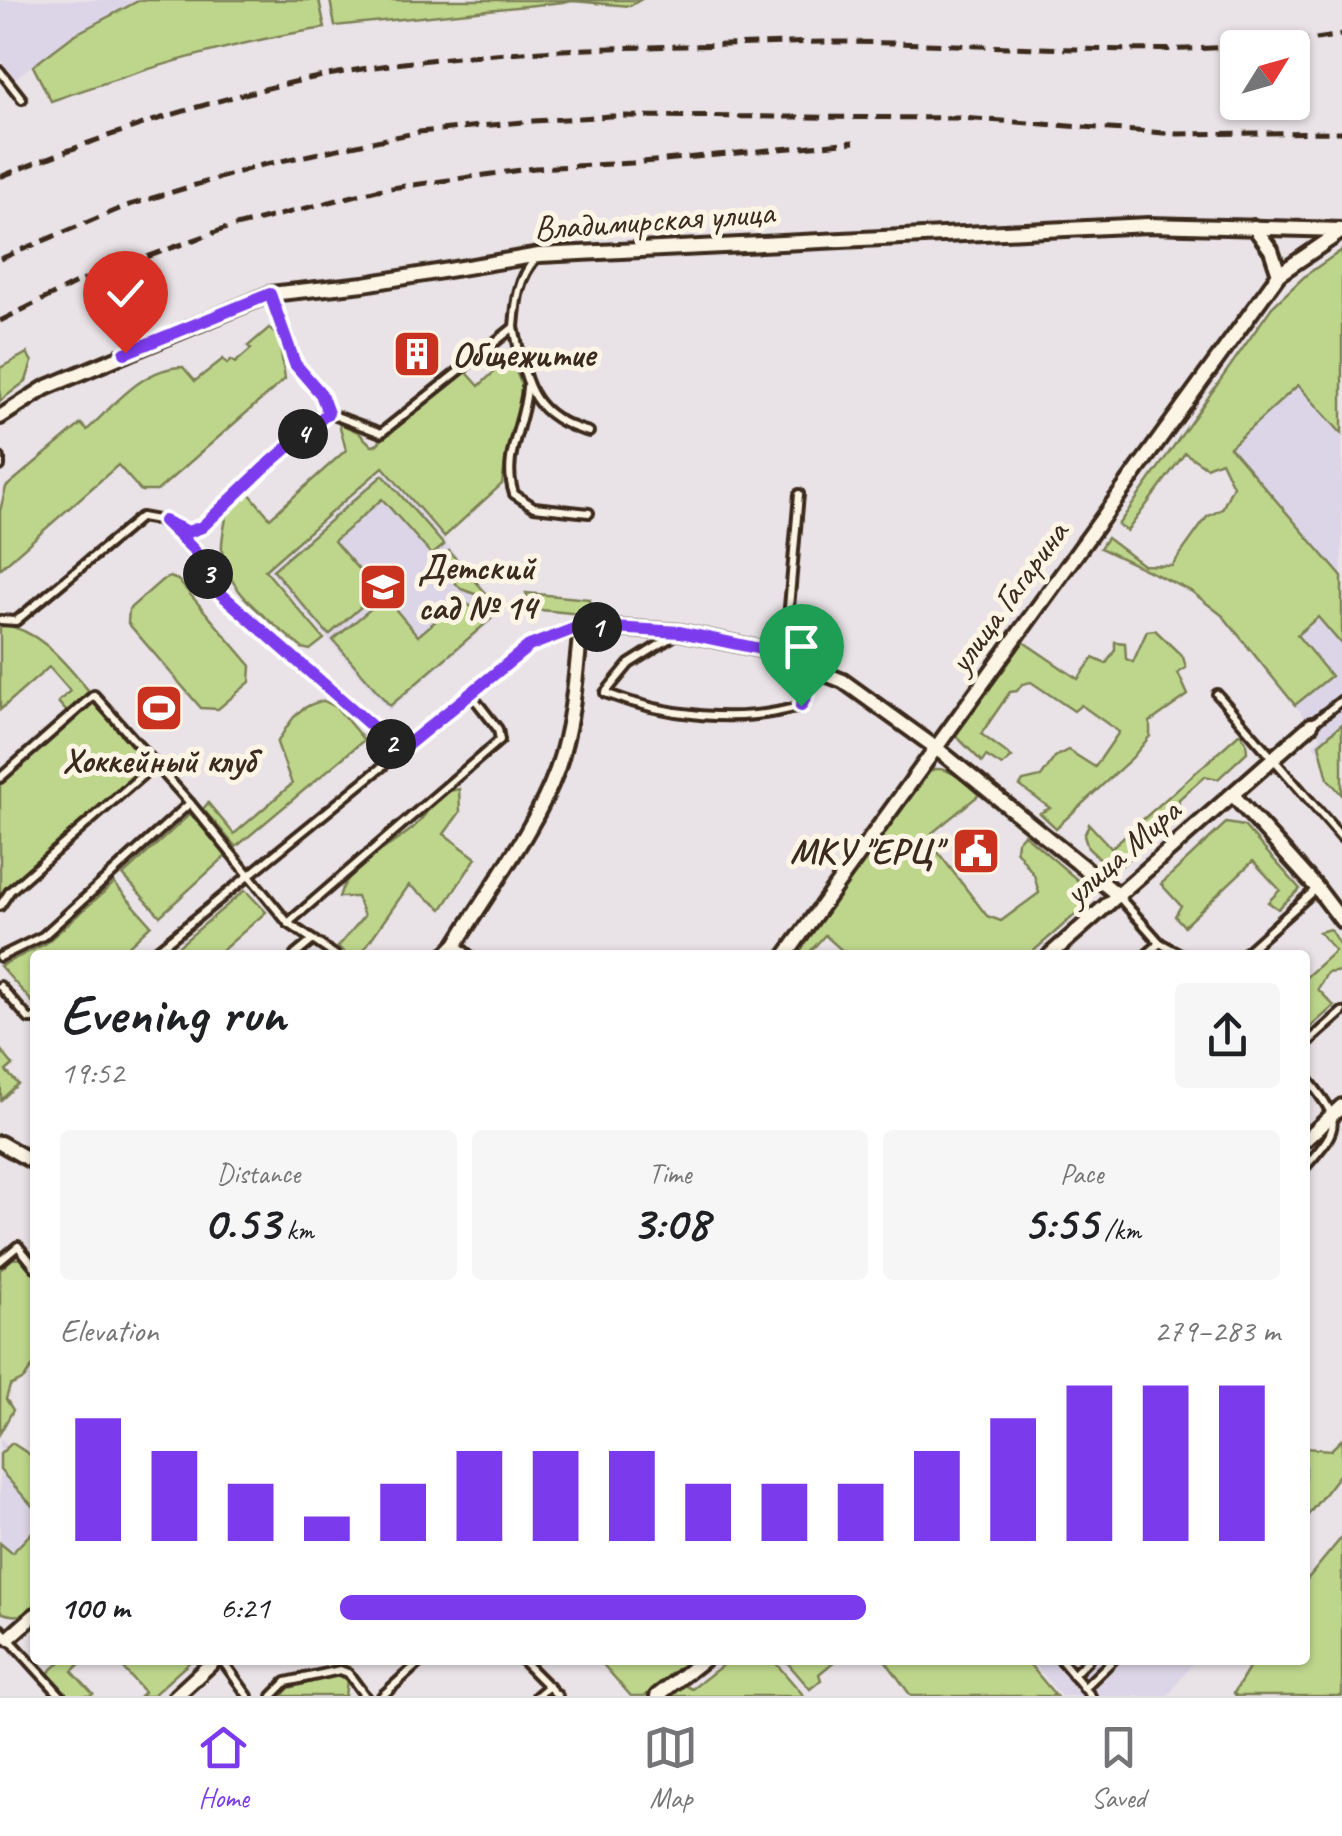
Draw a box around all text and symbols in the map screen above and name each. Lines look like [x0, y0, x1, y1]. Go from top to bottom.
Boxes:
north arrow [1220, 30, 1310, 120]
map controls [1220, 30, 1310, 120]
street label: Владимирская улица [532, 189, 778, 251]
pin [83, 251, 168, 354]
icon: check [98, 266, 153, 321]
building icon: Общежитие [391, 328, 443, 380]
place label: Общежитие [452, 332, 598, 377]
pin: 4 [278, 409, 328, 459]
text: 4 [297, 416, 309, 451]
street label: улица Гагарина [937, 510, 1080, 684]
place label: Детский сад № 14 [418, 545, 541, 630]
pin: 3 [183, 549, 233, 599]
text: 3 [202, 556, 214, 591]
school or university icon: Детский сад № 14 [357, 561, 409, 613]
pin: 1 [572, 602, 622, 652]
pin [759, 604, 844, 707]
text: 1 [591, 609, 603, 644]
icon: arrive [774, 619, 829, 674]
sports icon: Хоккейный клуб [133, 682, 185, 734]
pin: 2 [366, 719, 416, 769]
text: 2 [385, 726, 397, 761]
place label: Хоккейный клуб [62, 738, 263, 783]
street label: улица Мира [1053, 788, 1191, 916]
public building icon: МКУ "ЕРЦ" [950, 825, 1002, 877]
place label: МКУ "ЕРЦ" [790, 829, 949, 874]
text: Evening run [60, 979, 285, 1049]
button: share [1175, 983, 1280, 1088]
text: 19:52 [60, 1052, 124, 1093]
text: Distance [217, 1156, 300, 1191]
text: Time [649, 1156, 691, 1191]
text: Pace [1060, 1156, 1103, 1191]
text: 0.53 [203, 1191, 280, 1254]
text: 3:08 [631, 1191, 709, 1254]
text: 5:55 [1022, 1191, 1097, 1254]
text: km [280, 1212, 314, 1247]
text: /km [1097, 1212, 1141, 1247]
text: Elevation [60, 1310, 158, 1351]
text: 279–283 m [1154, 1310, 1280, 1351]
text: 100 m [60, 1587, 129, 1628]
text: 6:21 [220, 1587, 270, 1628]
tab: Home [196, 1720, 251, 1815]
tab: Map [643, 1720, 698, 1815]
tab: Saved [1091, 1720, 1146, 1815]

